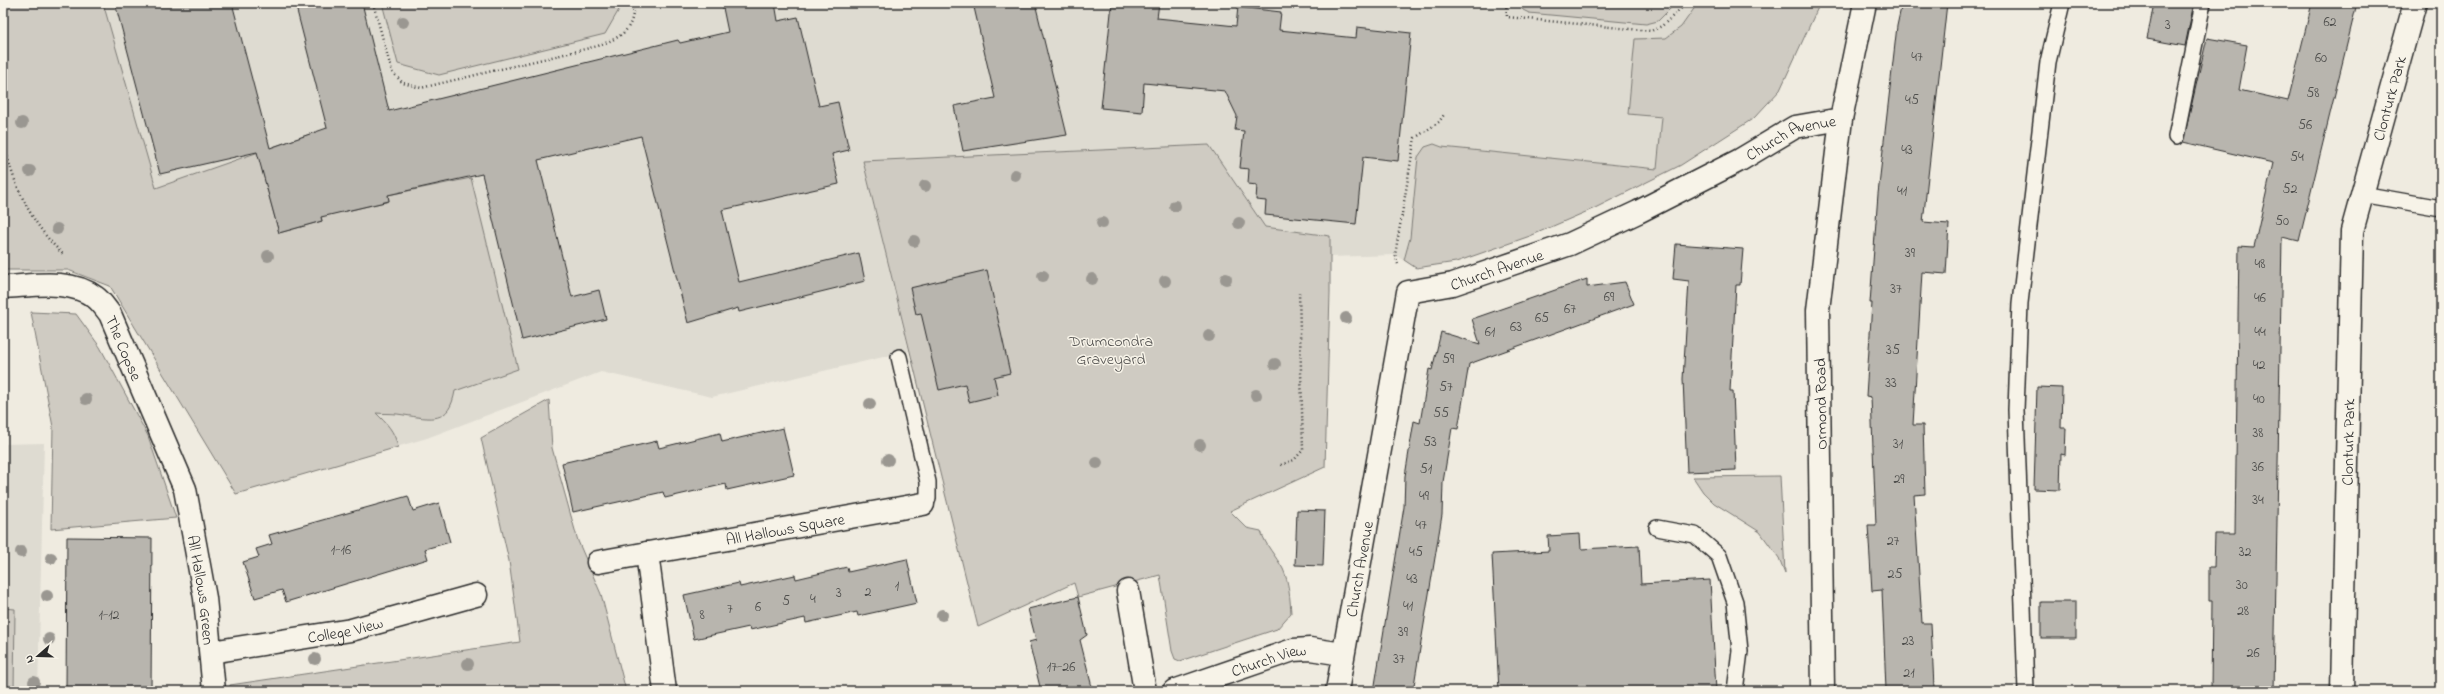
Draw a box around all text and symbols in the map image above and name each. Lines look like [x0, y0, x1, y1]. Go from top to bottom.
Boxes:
house number: 62 [2323, 12, 2337, 33]
house number: 3 [2165, 15, 2171, 36]
house number: 47 [1911, 47, 1923, 68]
house number: 60 [2315, 48, 2327, 69]
street label: Clonturk Park [2367, 52, 2414, 144]
house number: 58 [2306, 83, 2320, 104]
house number: 45 [1905, 90, 1919, 111]
street label: Church Avenue [1742, 110, 1839, 168]
house number: 56 [2298, 115, 2312, 136]
house number: 43 [1901, 140, 1913, 161]
house number: 54 [2290, 147, 2304, 168]
house number: 52 [2283, 179, 2298, 200]
house number: 41 [1897, 181, 1908, 202]
house number: 50 [2275, 211, 2289, 232]
house number: 39 [1905, 243, 1916, 264]
street label: Church Avenue [1447, 244, 1548, 298]
house number: 48 [2254, 254, 2266, 275]
house number: 37 [1890, 279, 1902, 300]
house number: 69 [1604, 287, 1615, 308]
house number: 46 [2254, 288, 2266, 309]
house number: 67 [1564, 299, 1576, 320]
house number: 65 [1535, 308, 1549, 329]
street label: The Copse [98, 312, 148, 386]
house number: 63 [1510, 317, 1522, 338]
house number: 61 [1485, 322, 1496, 343]
house number: 44 [2254, 322, 2266, 343]
park label: Drumcondra Graveyard [1068, 330, 1153, 372]
house number: 35 [1886, 340, 1900, 361]
house number: 59 [1442, 349, 1455, 370]
house number: 42 [2253, 355, 2265, 376]
street label: Ormond Road [1809, 358, 1835, 450]
house number: 33 [1885, 373, 1897, 394]
house number: 57 [1439, 377, 1453, 398]
house number: 40 [2253, 389, 2265, 410]
street label: Clonturk Park [2336, 397, 2362, 486]
house number: 55 [1433, 403, 1449, 424]
house number: 38 [2252, 423, 2264, 444]
house number: 53 [1423, 432, 1437, 453]
house number: 31 [1893, 434, 1904, 455]
house number: 36 [2252, 457, 2264, 478]
house number: 51 [1420, 459, 1433, 480]
house number: 29 [1893, 469, 1905, 490]
house number: 49 [1419, 486, 1430, 507]
house number: 34 [2252, 490, 2264, 511]
street label: All Hallows Square [724, 508, 848, 553]
house number: 47 [1415, 515, 1427, 536]
street label: Church Avenue [1340, 519, 1381, 619]
house number: 27 [1887, 531, 1900, 552]
street label: All Hallows Green [180, 533, 219, 646]
house number: 1-16 [331, 540, 351, 561]
house number: 45 [1409, 542, 1423, 563]
house number: 32 [2239, 542, 2251, 563]
house number: 25 [1888, 564, 1902, 585]
house number: 43 [1406, 569, 1418, 590]
house number: 30 [2236, 575, 2248, 596]
house number: 1 [895, 576, 900, 597]
house number: 2 [865, 582, 872, 603]
house number: 3 [836, 583, 842, 604]
house number: 4 [810, 589, 816, 610]
house number: 5 [782, 591, 790, 612]
house number: 41 [1403, 596, 1414, 617]
house number: 6 [755, 597, 761, 618]
house number: 7 [727, 599, 733, 620]
house number: 28 [2237, 601, 2249, 622]
house number: 1-12 [98, 605, 120, 626]
house number: 8 [699, 605, 705, 626]
street label: College View [306, 612, 386, 651]
house number: 39 [1398, 622, 1409, 643]
house number: 23 [1902, 631, 1915, 652]
north arrow [18, 636, 58, 676]
street label: Church View [1228, 639, 1307, 684]
house number: 26 [2246, 643, 2260, 664]
house number: 37 [1393, 649, 1405, 670]
text: N [21, 653, 38, 665]
house number: 17-26 [1047, 657, 1075, 678]
house number: 21 [1903, 663, 1915, 684]

